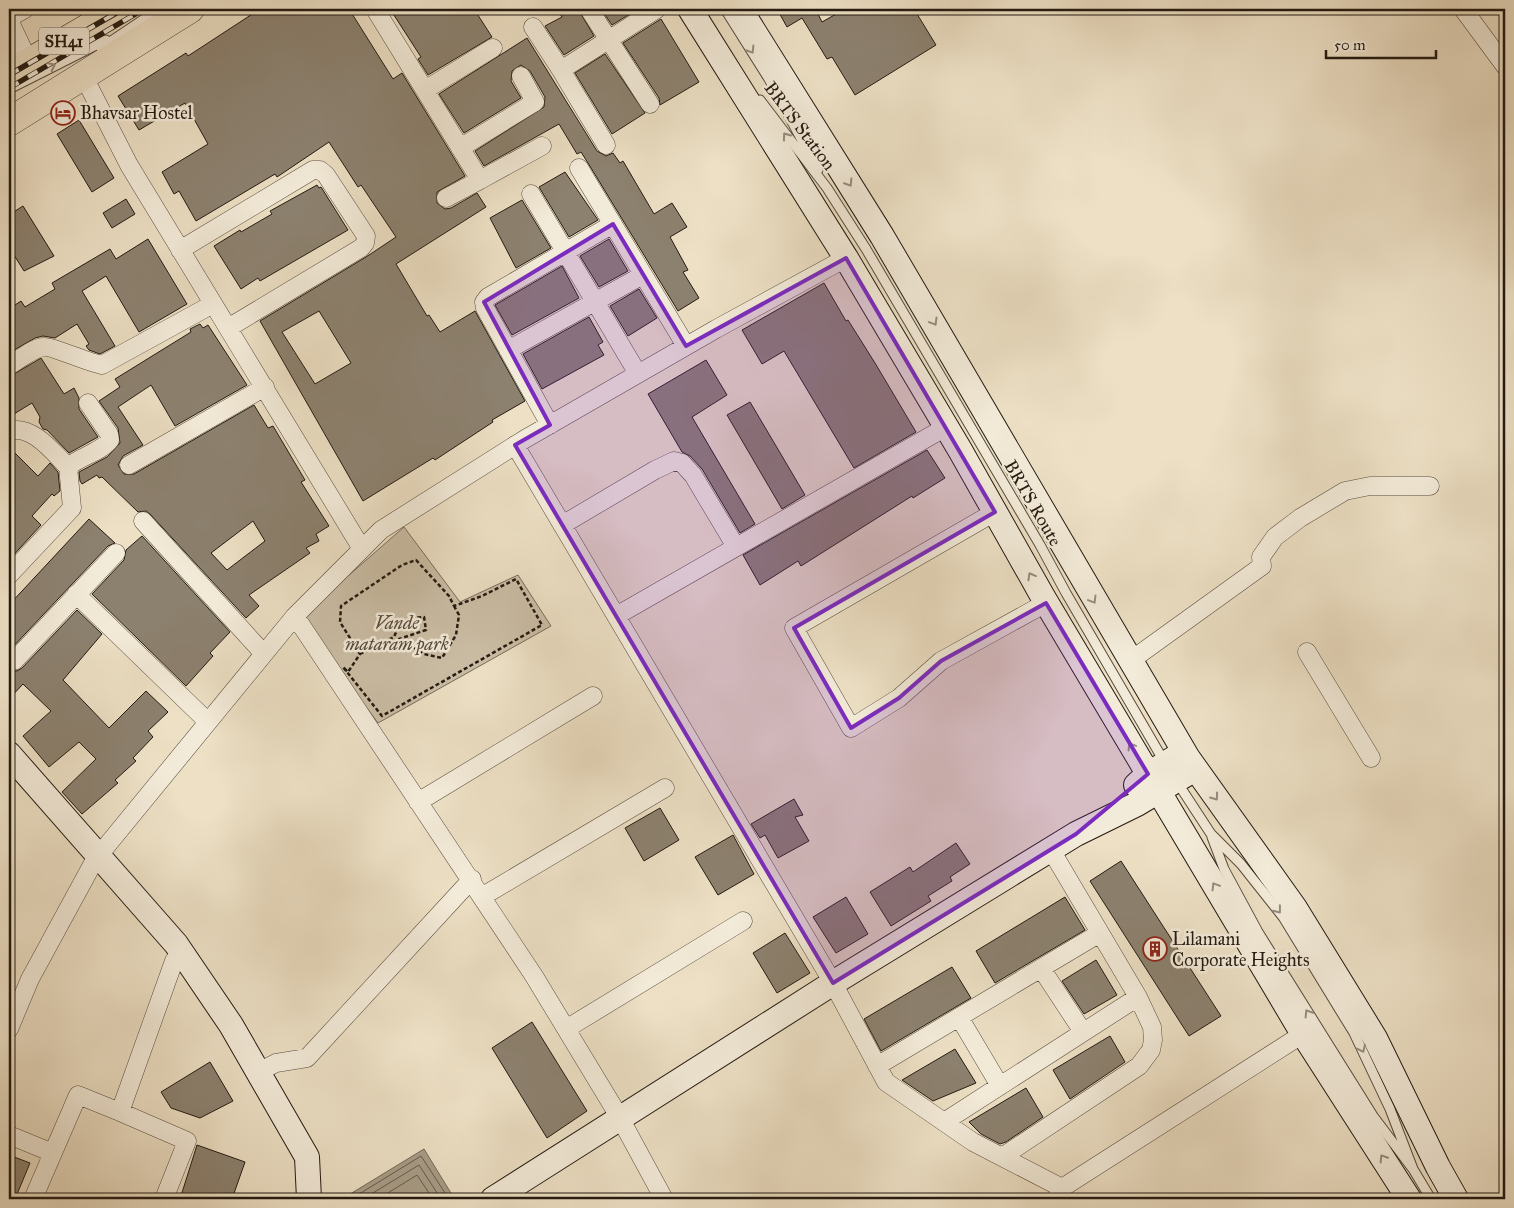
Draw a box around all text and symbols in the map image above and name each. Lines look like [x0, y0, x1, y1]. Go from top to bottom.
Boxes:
road number: SH41 [39, 27, 89, 54]
scale bar [1326, 28, 1436, 60]
text: 50 m [1334, 36, 1366, 54]
one-way arrow [744, 45, 754, 54]
one-way arrow [47, 62, 56, 72]
street label: BRTS Station [760, 77, 841, 175]
hotel icon: Bhavsar Hostel [50, 100, 76, 126]
place label: Bhavsar Hostel [80, 102, 193, 124]
one-way arrow [783, 132, 792, 142]
one-way arrow [843, 178, 853, 187]
one-way arrow [927, 317, 937, 326]
street label: BRTS Route [999, 456, 1067, 550]
one-way arrow [1027, 573, 1037, 582]
one-way arrow [1087, 594, 1097, 603]
park label: Vande mataram park [345, 612, 449, 656]
one-way arrow [1128, 743, 1138, 752]
one-way arrow [1209, 792, 1218, 801]
one-way arrow [1211, 882, 1221, 891]
one-way arrow [1272, 904, 1280, 913]
place label: Lilamani Corporate Heights [1172, 928, 1310, 972]
building icon: Lilamani Corporate Heights [1142, 936, 1168, 962]
one-way arrow [1304, 1009, 1314, 1018]
one-way arrow [1356, 1044, 1366, 1053]
one-way arrow [1380, 1154, 1389, 1164]

